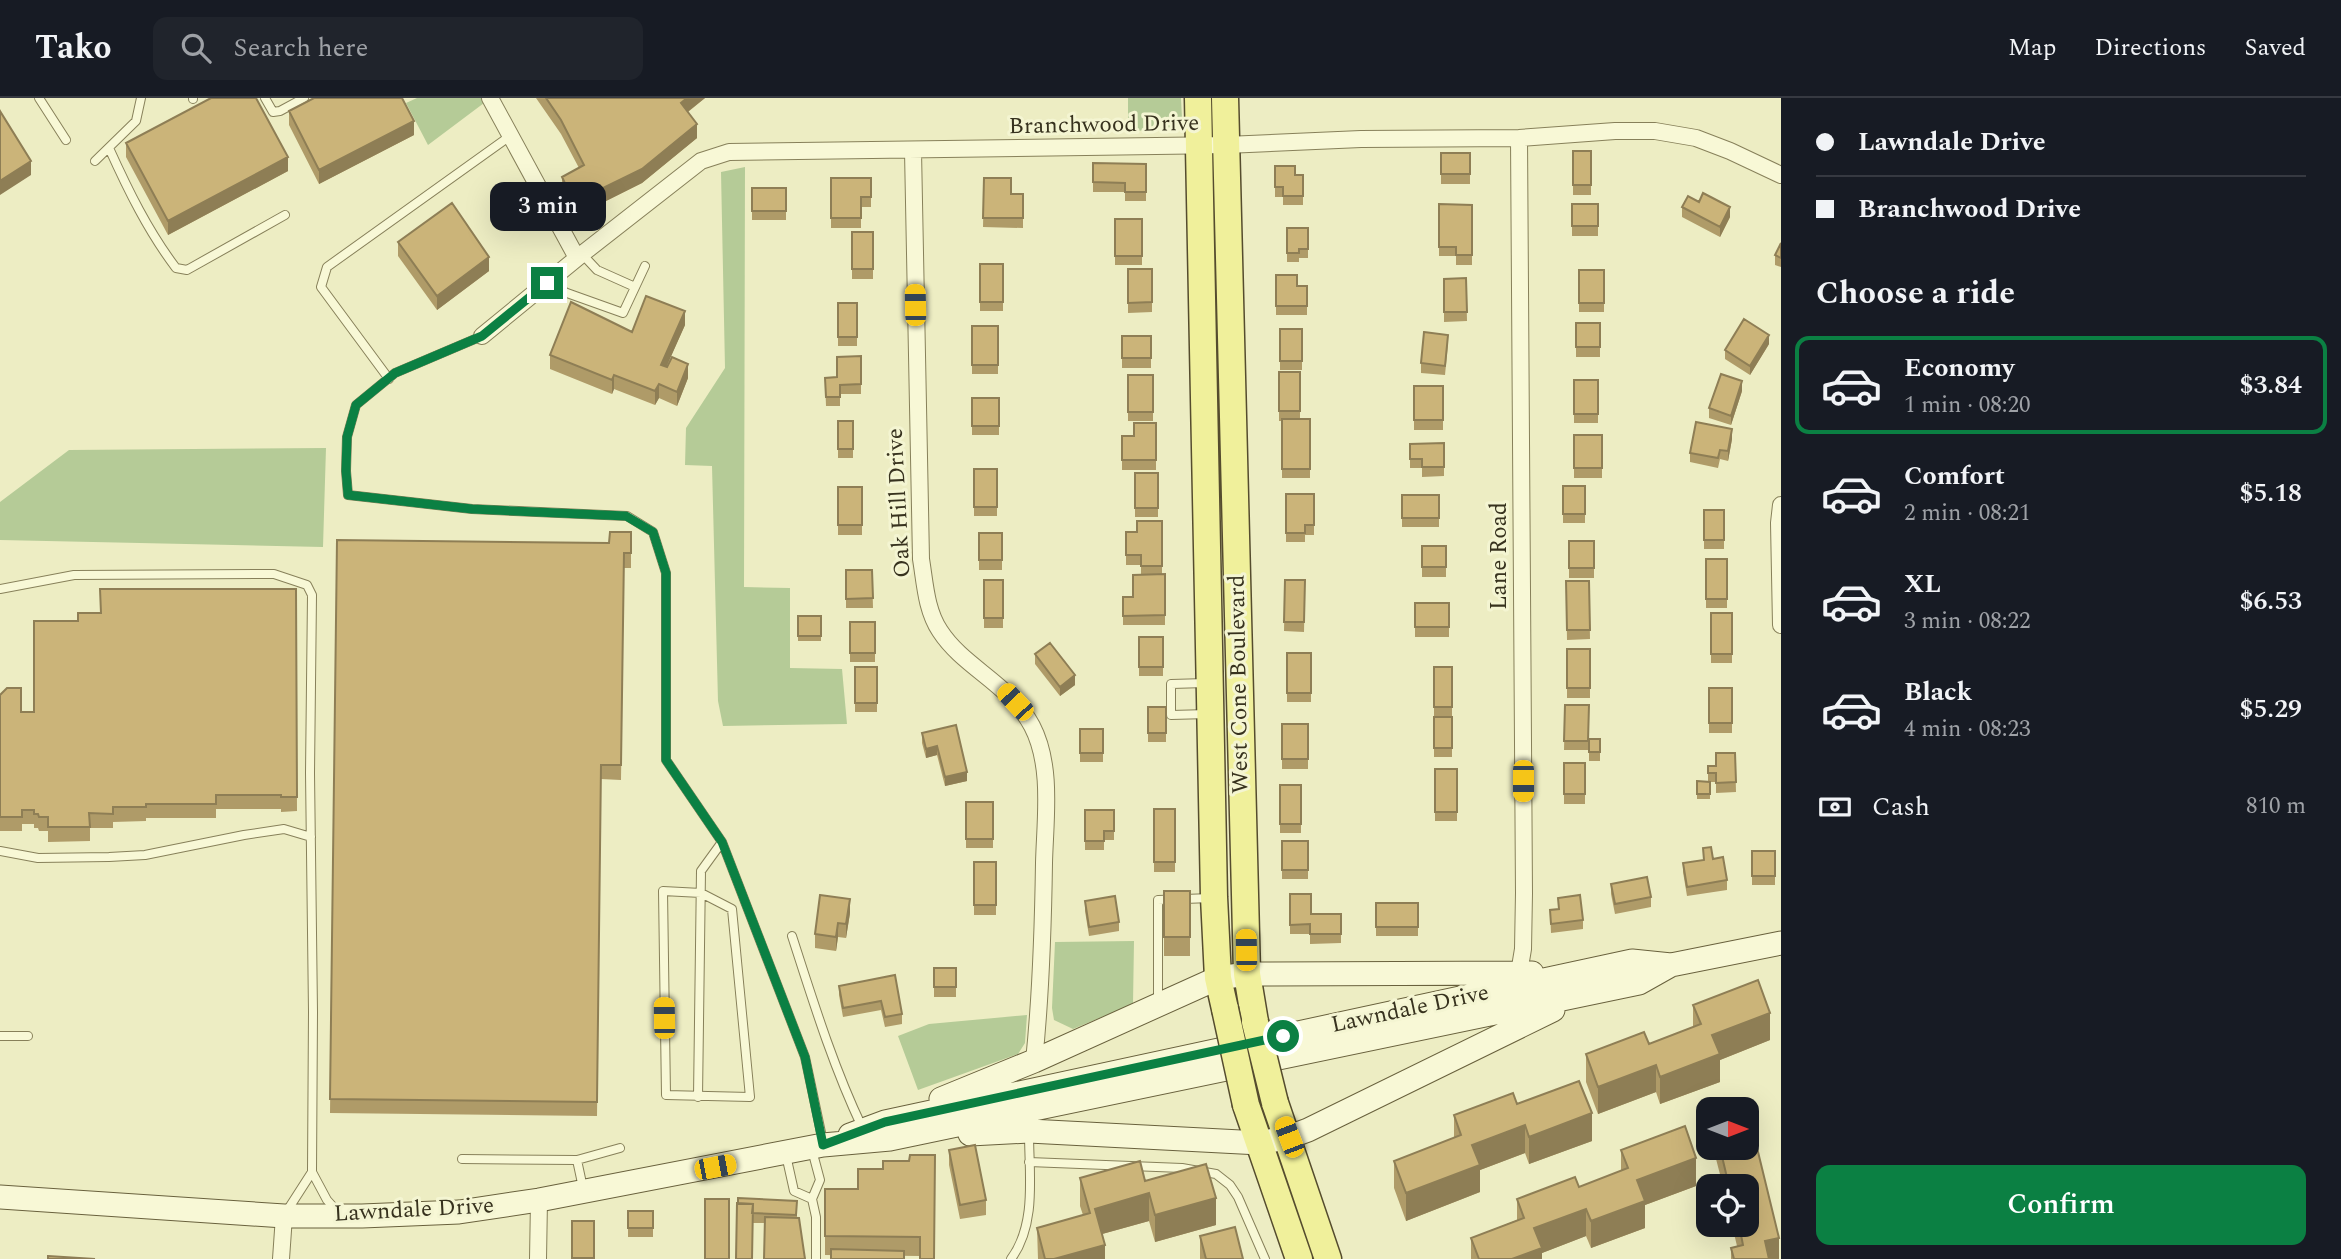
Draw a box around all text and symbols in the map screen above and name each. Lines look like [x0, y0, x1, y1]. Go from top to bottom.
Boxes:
search box [153, 17, 643, 80]
text: Tako [35, 23, 111, 73]
text: Search here [233, 28, 368, 68]
icon: search [177, 29, 215, 67]
text: Map [2008, 30, 2056, 66]
text: Directions [2094, 30, 2206, 66]
text: Saved [2244, 30, 2306, 66]
street label: Branchwood Drive [1008, 106, 1200, 144]
text: Lawndale Drive [1858, 122, 2046, 162]
callout: 3 min [489, 181, 605, 230]
text: 3 min [518, 189, 578, 224]
text: Branchwood Drive [1858, 189, 2081, 229]
route end [531, 267, 563, 299]
text: Choose a ride [1816, 269, 2015, 318]
car [905, 284, 926, 326]
text: Economy [1904, 348, 2014, 388]
icon: car [1820, 354, 1883, 417]
text: $3.84 [2239, 365, 2302, 405]
text: 1 min · 08:20 [1904, 388, 2031, 423]
street label: Oak Hill Drive [878, 427, 920, 579]
text: Comfort [1904, 456, 2005, 496]
icon: car [1820, 462, 1883, 525]
text: $5.18 [2239, 473, 2302, 513]
text: 2 min · 08:21 [1904, 496, 2031, 531]
street label: Lane Road [1482, 502, 1517, 610]
text: XL [1904, 564, 1941, 604]
icon: car [1820, 570, 1883, 633]
street label: West Cone Boulevard [1220, 574, 1258, 794]
text: $6.53 [2239, 581, 2302, 621]
text: 3 min · 08:22 [1904, 604, 2031, 639]
text: Black [1904, 672, 1972, 712]
icon: car [1820, 678, 1883, 741]
car [993, 679, 1038, 725]
text: $5.29 [2239, 689, 2302, 729]
text: 4 min · 08:23 [1904, 712, 2031, 747]
car [1513, 760, 1534, 802]
text: Cash [1872, 787, 1930, 827]
icon: cash [1816, 788, 1854, 826]
text: 810 m [2246, 789, 2306, 824]
car [1236, 929, 1257, 971]
street label: Lawndale Drive [1328, 975, 1492, 1043]
car [654, 997, 675, 1039]
route start [1267, 1020, 1299, 1052]
north arrow [1696, 1097, 1759, 1160]
map controls [1696, 1097, 1759, 1237]
car [1272, 1114, 1307, 1160]
car [693, 1153, 738, 1181]
button: Confirm [1816, 1165, 2306, 1245]
button: locate [1696, 1174, 1759, 1237]
street label: Lawndale Drive [333, 1188, 495, 1232]

